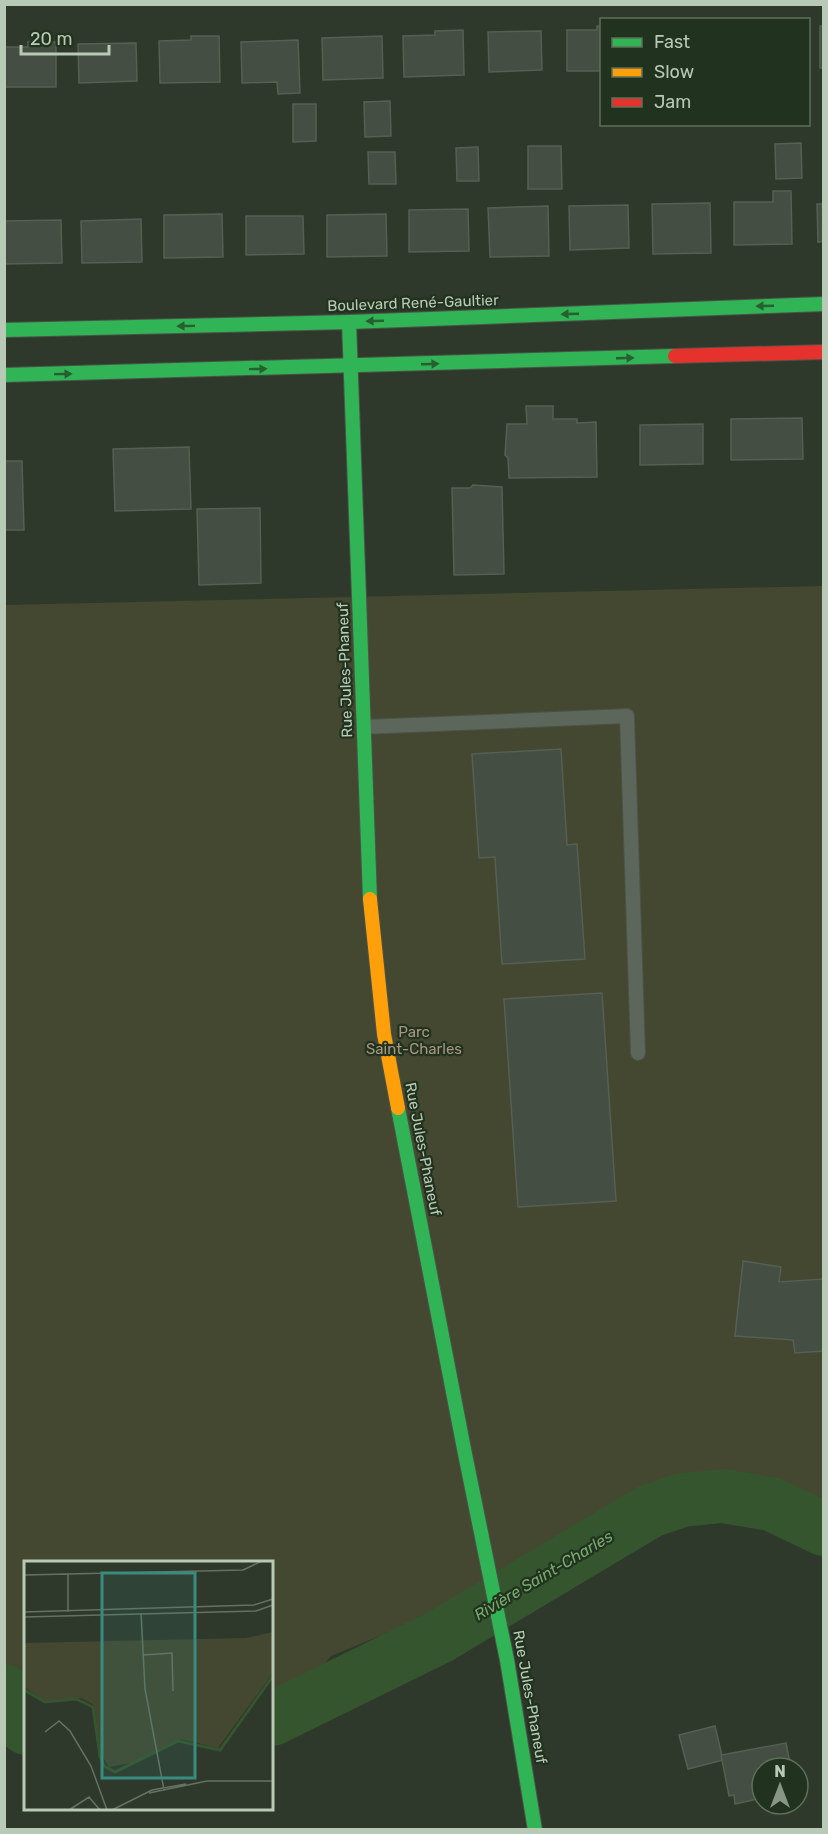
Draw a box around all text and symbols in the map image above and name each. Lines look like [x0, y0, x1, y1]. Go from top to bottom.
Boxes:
scale bar [21, 18, 110, 56]
legend [600, 18, 810, 126]
text: 20 m [30, 28, 72, 50]
text: Fast [654, 31, 690, 53]
text: Slow [654, 61, 694, 83]
text: Jam [654, 91, 691, 113]
street label: Boulevard René-Gaultier [327, 291, 499, 315]
one-way arrow [756, 302, 775, 311]
one-way arrow [561, 309, 580, 318]
one-way arrow [366, 317, 385, 326]
one-way arrow [176, 321, 195, 331]
one-way arrow [616, 353, 635, 363]
one-way arrow [421, 359, 440, 369]
one-way arrow [248, 364, 267, 374]
one-way arrow [53, 369, 72, 379]
street label: Rue Jules-Phaneuf [334, 602, 356, 738]
park label: Parc Saint-Charles [366, 1023, 462, 1058]
street label: Rue Jules-Phaneuf [401, 1081, 445, 1217]
water label: Rivière Saint-Charles [471, 1527, 616, 1624]
inset map [24, 1561, 273, 1810]
street label: Rue Jules-Phaneuf [509, 1629, 551, 1765]
north arrow [750, 1756, 810, 1816]
text: N [774, 1762, 786, 1781]

